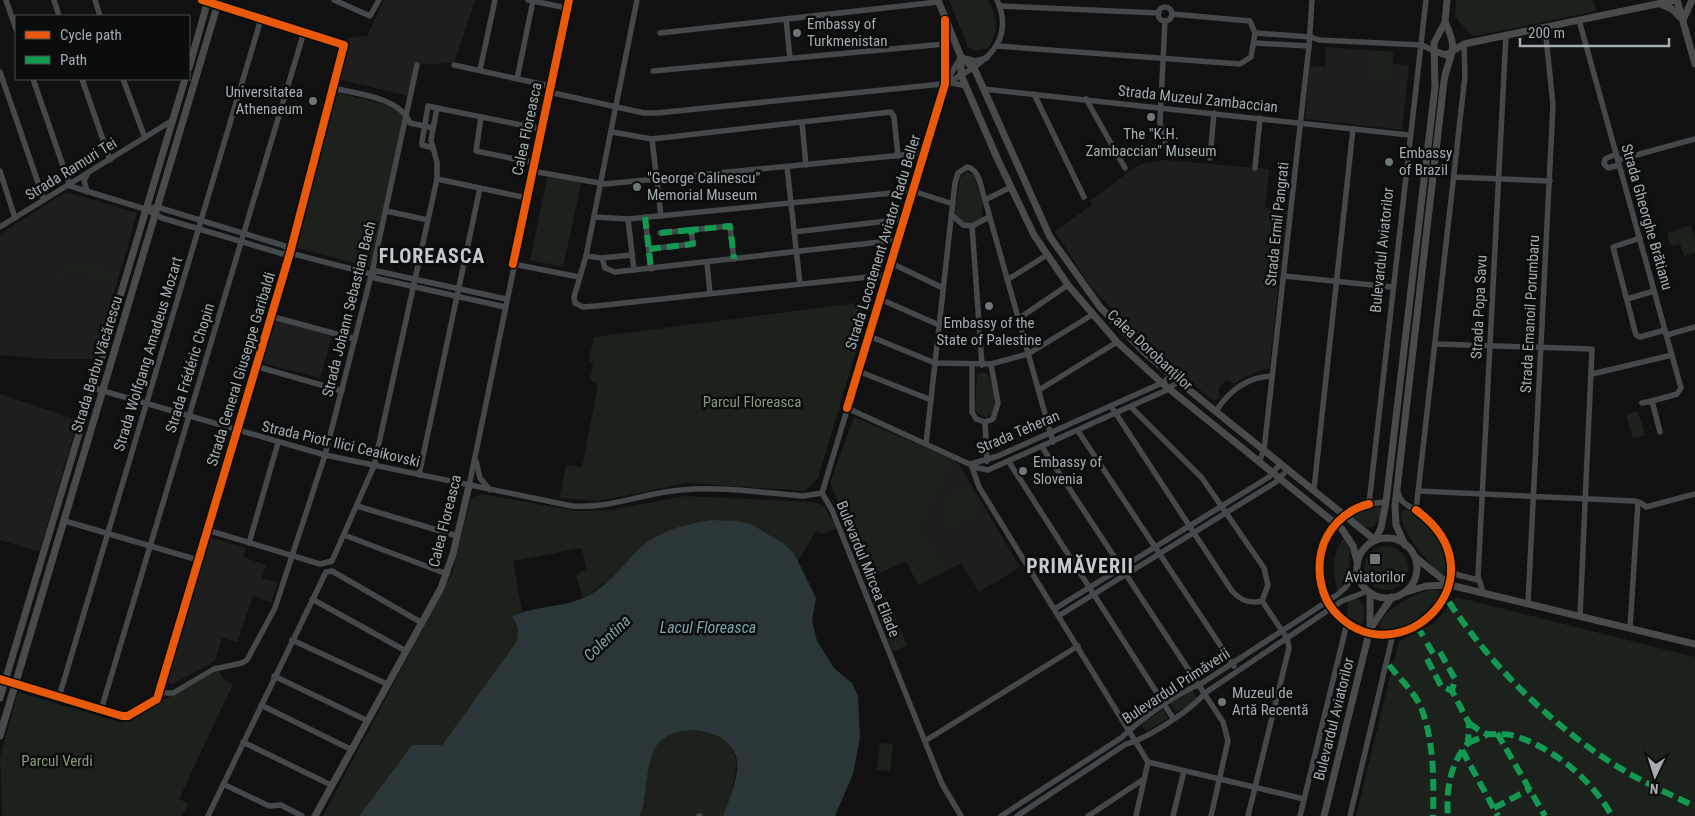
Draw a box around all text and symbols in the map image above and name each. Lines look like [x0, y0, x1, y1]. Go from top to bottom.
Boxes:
legend [15, 15, 190, 80]
place label: Embassy of Turkmenistan [807, 15, 887, 50]
scale bar [1520, 15, 1669, 47]
text: 200 m [1528, 24, 1565, 42]
text: Cycle path [60, 26, 122, 44]
marker: Embassy of Turkmenistan [791, 27, 803, 39]
text: Path [60, 51, 87, 69]
street label: Calea Floreasca [508, 81, 546, 177]
street label: Strada Muzeul Zambaccian [1117, 82, 1279, 116]
place label: Universitatea Athenaeum [225, 83, 303, 118]
marker: Universitatea Athenaeum [307, 95, 319, 107]
marker: The "K.H. Zambaccian" Museum [1145, 111, 1157, 123]
place label: The "K.H. Zambaccian" Museum [1085, 125, 1217, 160]
street label: Strada Locotenent Aviator Radu Beller [842, 132, 924, 352]
street label: Strada Ramuri Tei [22, 134, 120, 204]
street label: Strada Gheorghe Brătianu [1618, 142, 1676, 292]
place label: Embassy of Brazil [1399, 144, 1452, 179]
marker: Embassy of Brazil [1383, 156, 1395, 168]
street label: Strada Ermil Pangrati [1262, 161, 1292, 287]
place label: "George Calinescu" Memorial Museum [647, 169, 760, 204]
marker: "George Calinescu" Memorial Museum [631, 181, 643, 193]
street label: Bulevardul Aviatorilor [1366, 186, 1398, 314]
street label: Strada Johann Sebastian Bach [318, 219, 380, 399]
street label: Strada Emanoil Porumbaru [1517, 235, 1543, 393]
district label: FLOREASCA [379, 244, 485, 268]
street label: Strada Wolfgang Amadeus Mozart [110, 255, 186, 453]
street label: Strada Popa Savu [1467, 255, 1491, 359]
street label: Strada General Giuseppe Garibaldi [203, 270, 279, 468]
street label: Strada Barbu Văcărescu [68, 294, 126, 434]
marker: Embassy of the State of Palestine [983, 300, 995, 312]
street label: Strada Frédéric Chopin [162, 301, 218, 435]
street label: Calea Dorobanților [1104, 306, 1197, 394]
place label: Embassy of the State of Palestine [937, 314, 1041, 349]
park label: Parcul Floreasca [703, 393, 801, 411]
street label: Strada Teheran [974, 406, 1062, 458]
street label: Strada Piotr Ilici Ceaikovski [260, 417, 422, 471]
place label: Embassy of Slovenia [1033, 453, 1102, 488]
marker: Embassy of Slovenia [1017, 465, 1029, 477]
street label: Calea Floreasca [425, 473, 465, 569]
street label: Bulevardul Mircea Eliade [832, 498, 904, 640]
marker: Aviatorilor [1368, 552, 1382, 566]
district label: PRIMĂVERII [1026, 554, 1134, 578]
place label: Aviatorilor [1345, 568, 1406, 586]
water label: Colentina [580, 611, 634, 665]
water label: Lacul Floreasca [660, 618, 756, 637]
street label: Bulevardul Primăverii [1119, 644, 1233, 728]
street label: Bulevardul Aviatorilor [1310, 655, 1358, 782]
place label: Muzeul de Artă Recentă [1232, 684, 1309, 719]
marker: Muzeul de Artă Recentă [1216, 696, 1228, 708]
north arrow [1630, 751, 1680, 801]
park label: Parcul Verdi [21, 752, 93, 770]
text: N [1649, 781, 1659, 797]

